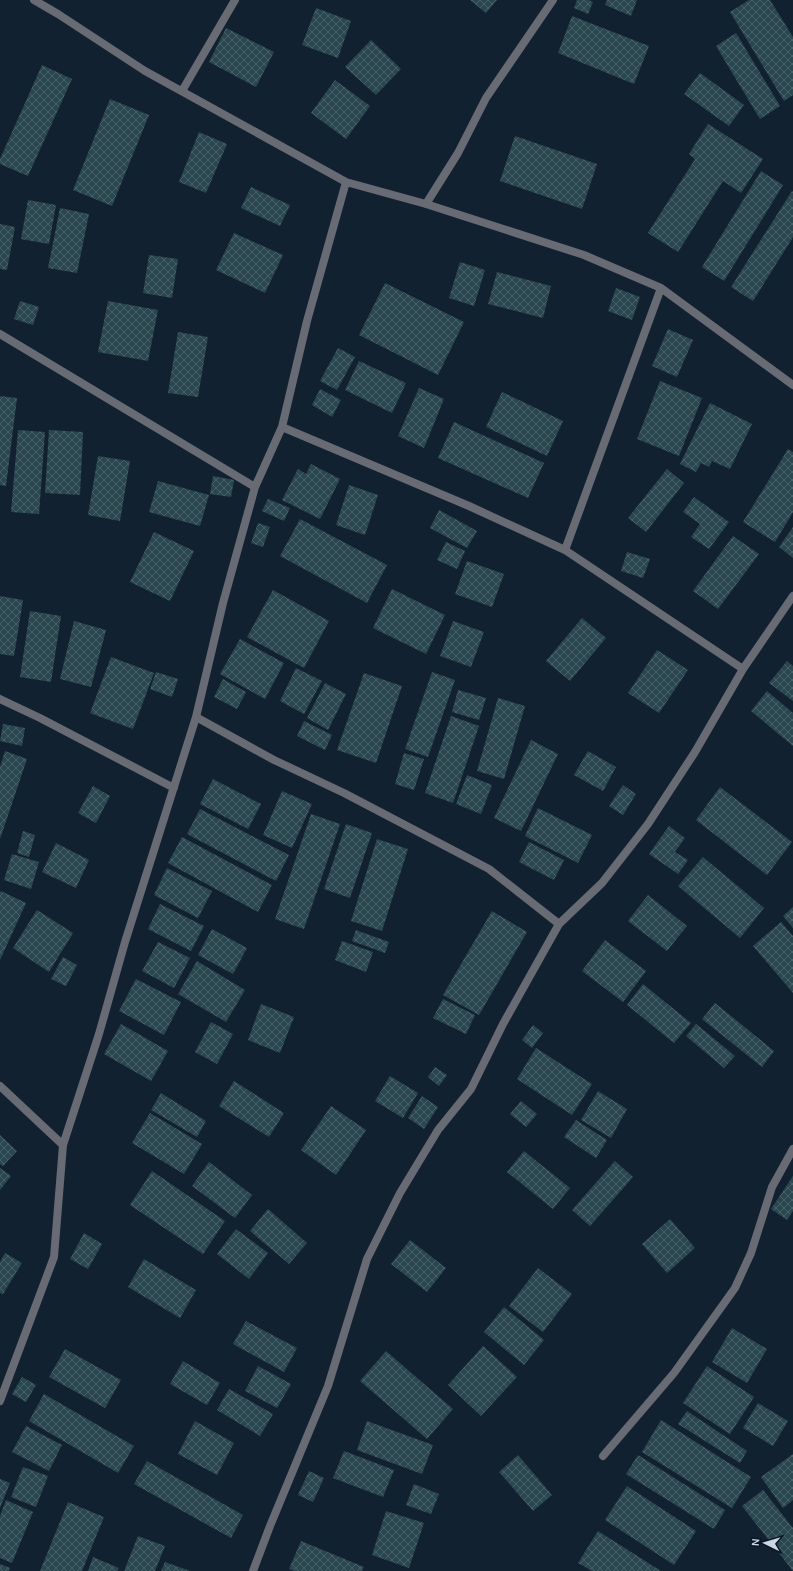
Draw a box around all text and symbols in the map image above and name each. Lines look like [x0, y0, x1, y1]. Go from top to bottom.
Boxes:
north arrow [745, 1523, 785, 1563]
text: N [749, 1538, 762, 1547]

